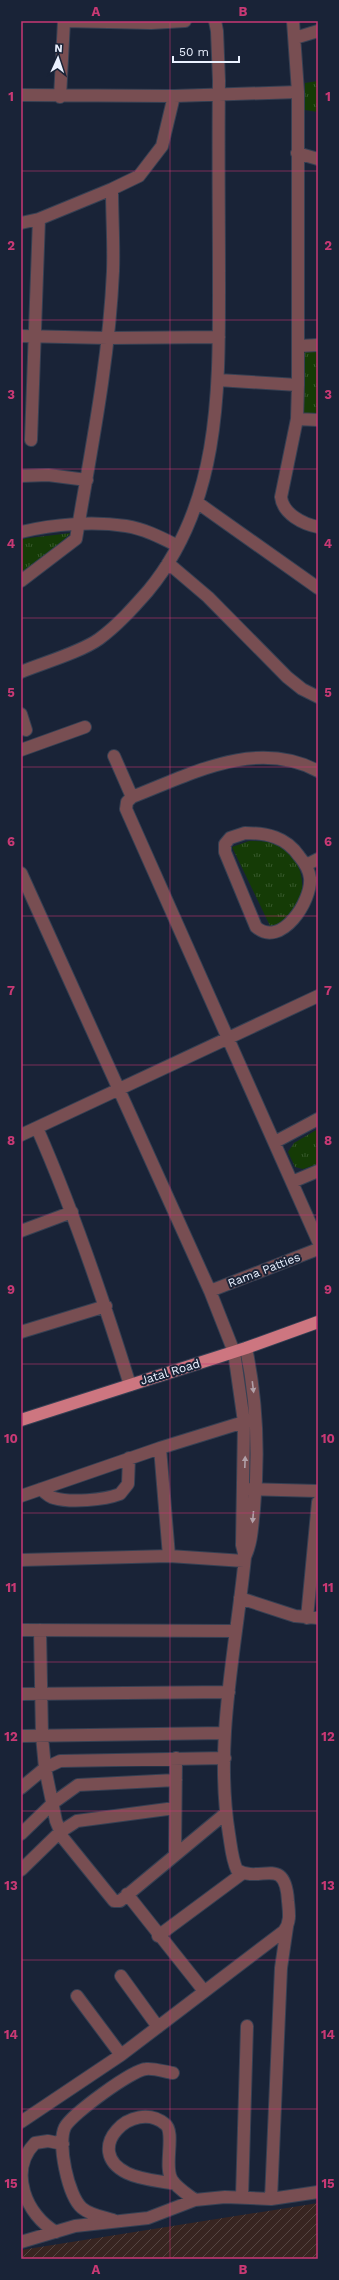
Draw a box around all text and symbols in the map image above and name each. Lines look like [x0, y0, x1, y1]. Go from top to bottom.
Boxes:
text: A [92, 4, 101, 19]
text: B [239, 4, 248, 19]
north arrow [38, 38, 78, 78]
scale bar [173, 38, 239, 64]
text: N [54, 42, 63, 55]
text: 50 m [179, 45, 209, 59]
text: 1 [8, 89, 14, 104]
text: 1 [325, 89, 331, 104]
text: 2 [7, 238, 15, 253]
text: 2 [324, 238, 332, 253]
text: 3 [7, 387, 15, 402]
text: 3 [324, 387, 332, 402]
text: 4 [7, 536, 16, 551]
text: 4 [324, 536, 333, 551]
text: 5 [7, 685, 15, 700]
text: 5 [324, 685, 332, 700]
text: 6 [7, 834, 15, 849]
text: 6 [324, 834, 332, 849]
text: 7 [7, 983, 15, 998]
text: 7 [324, 983, 332, 998]
text: 8 [7, 1133, 15, 1148]
text: 8 [324, 1133, 332, 1148]
street label: Rama Patties [226, 1250, 302, 1290]
text: 9 [7, 1282, 15, 1297]
text: 9 [324, 1282, 332, 1297]
street label: Jatal Road [139, 1356, 201, 1388]
one-way arrow [250, 1381, 256, 1393]
text: 10 [4, 1431, 18, 1446]
text: 10 [321, 1431, 335, 1446]
one-way arrow [242, 1455, 248, 1468]
one-way arrow [250, 1511, 257, 1523]
text: 11 [5, 1580, 17, 1595]
text: 11 [322, 1580, 334, 1595]
text: 12 [4, 1729, 18, 1744]
text: 12 [321, 1729, 335, 1744]
text: 13 [4, 1878, 18, 1893]
text: 13 [321, 1878, 335, 1893]
text: 14 [4, 2027, 19, 2042]
text: 14 [321, 2027, 336, 2042]
text: 15 [4, 2176, 18, 2191]
text: 15 [321, 2176, 335, 2191]
text: A [92, 2262, 101, 2277]
text: B [239, 2262, 248, 2277]

